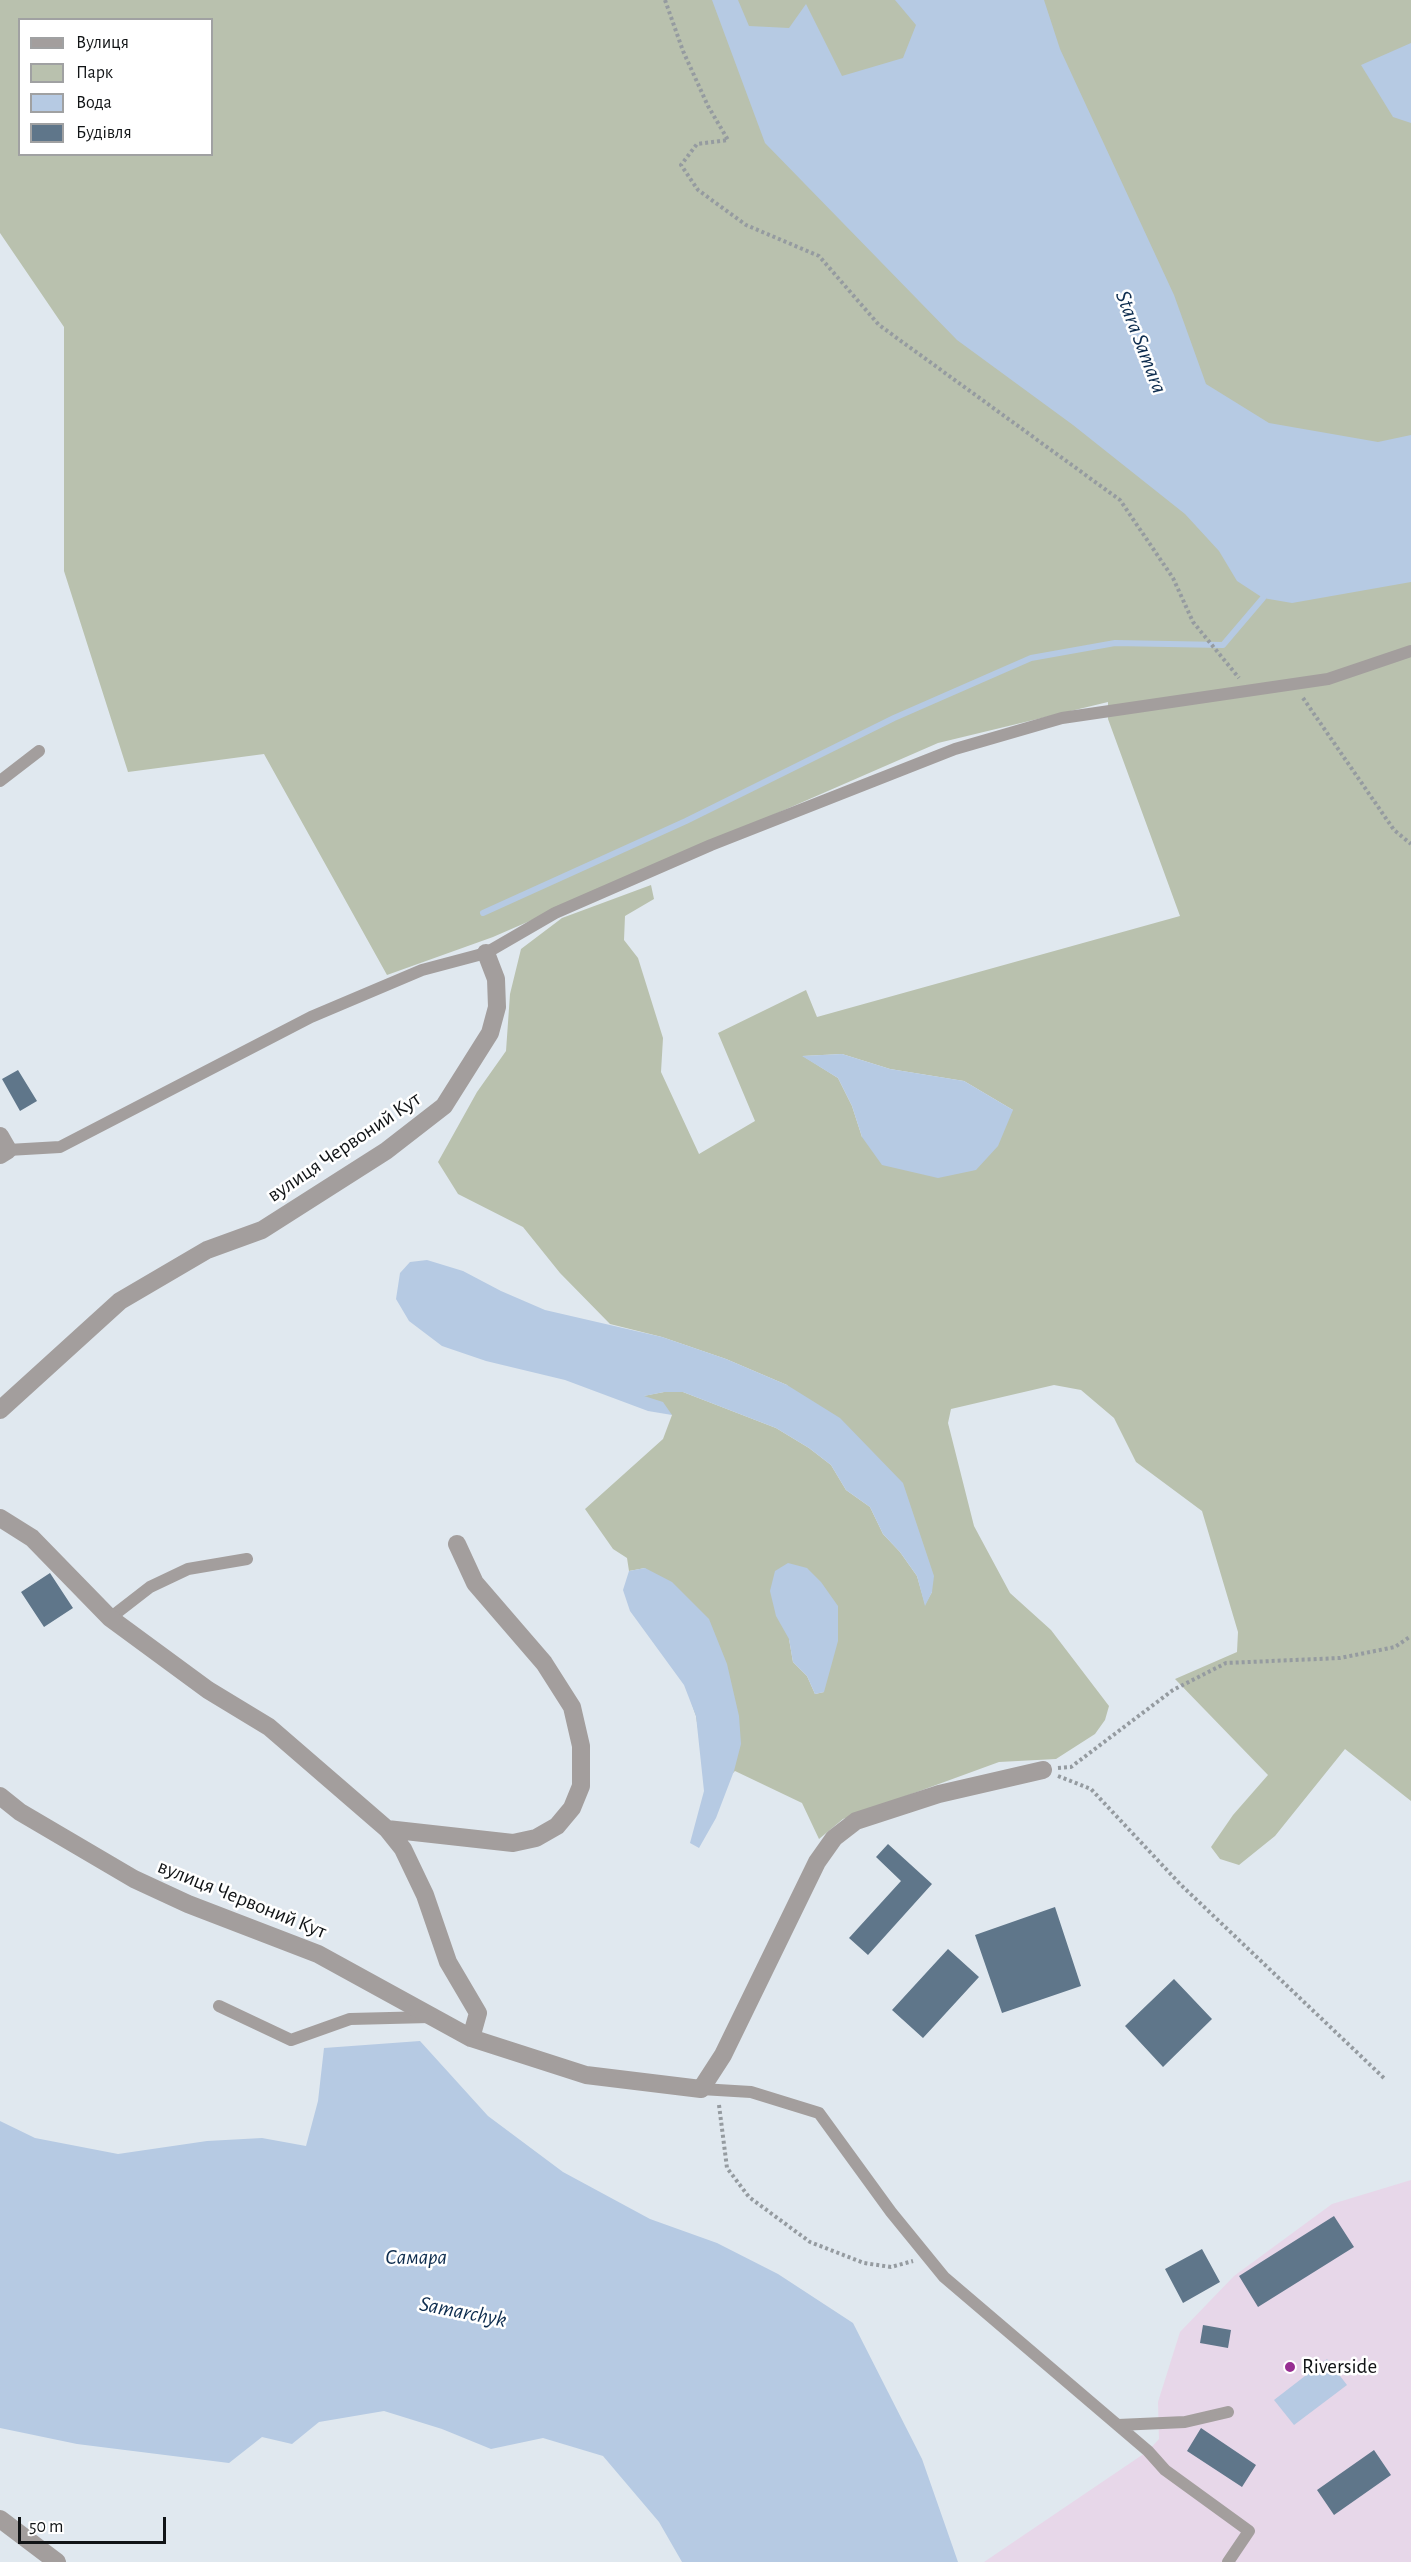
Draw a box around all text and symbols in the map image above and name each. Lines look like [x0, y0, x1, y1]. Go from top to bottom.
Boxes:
legend [18, 18, 213, 156]
text: Вулиця [76, 34, 129, 52]
text: Парк [76, 64, 113, 82]
text: Вода [76, 94, 112, 112]
text: Будівля [76, 124, 132, 142]
water label: Stara Samara [1109, 287, 1173, 397]
street label: вулиця Червоний Кут [262, 1086, 426, 1208]
street label: вулиця Червоний Кут [154, 1854, 330, 1944]
water label: Самара [385, 2244, 447, 2270]
water label: Samarchyk [417, 2291, 509, 2333]
place label: Riverside [1302, 2354, 1377, 2380]
marker: Riverside [1283, 2360, 1297, 2374]
scale bar [21, 2505, 170, 2543]
text: 50 m [29, 2518, 63, 2536]

